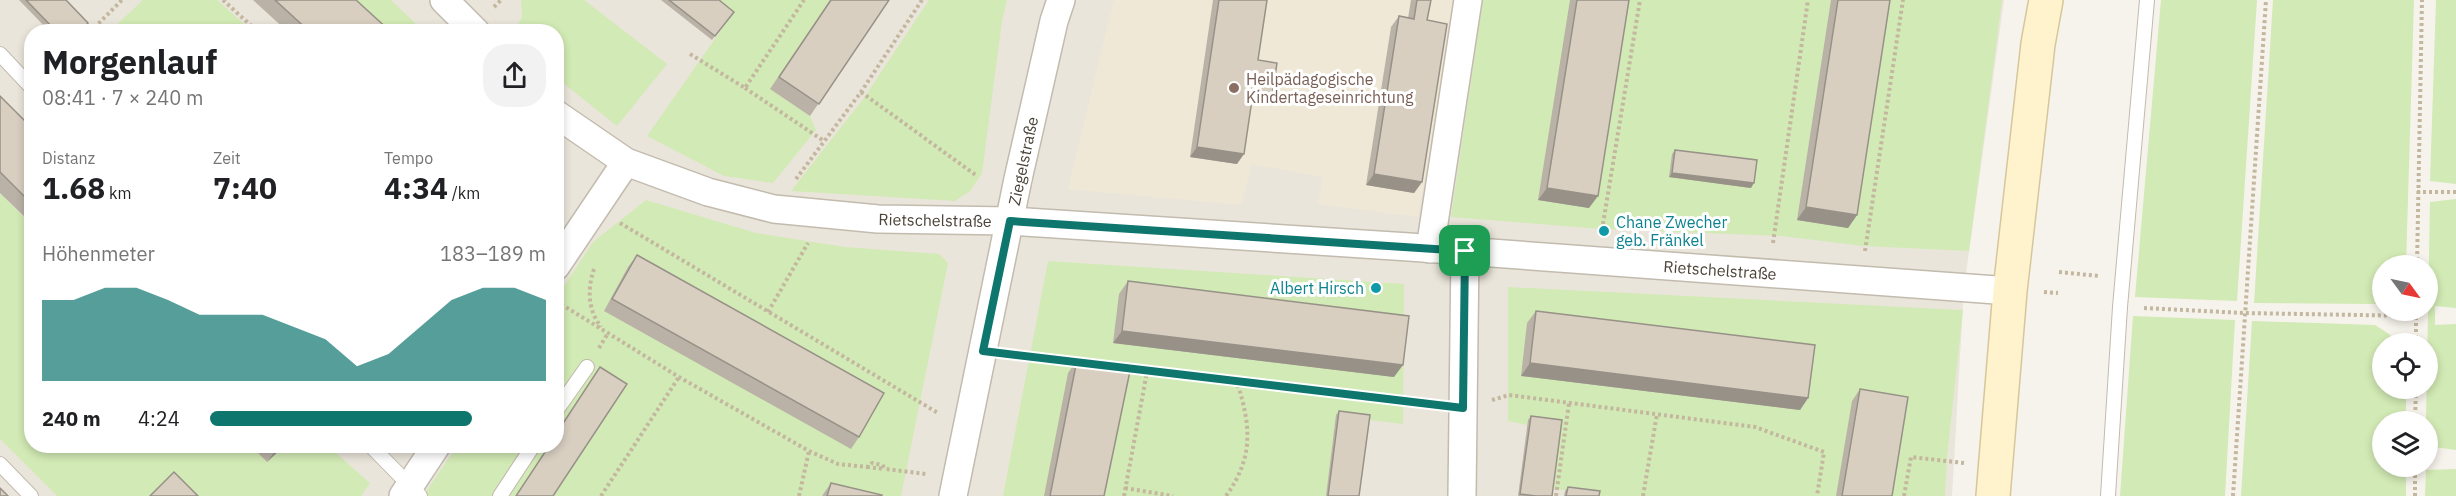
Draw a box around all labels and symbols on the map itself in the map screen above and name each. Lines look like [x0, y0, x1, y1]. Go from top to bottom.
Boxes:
place label: Heilpädagogische Kindertageseinrichtung [1246, 69, 1414, 107]
marker: Heilpädagogische Kindertageseinrichtung [1227, 81, 1241, 95]
street label: Ziegelstraße [1004, 115, 1042, 207]
street label: Rietschelstraße [878, 209, 992, 231]
place label: Chane Zwecher geb. Fränkel [1616, 212, 1727, 250]
marker: Chane Zwecher geb. Fränkel [1597, 224, 1611, 238]
pin [1439, 225, 1490, 276]
north arrow [2372, 255, 2438, 321]
street label: Rietschelstraße [1663, 256, 1777, 284]
place label: Albert Hirsch [1270, 278, 1364, 298]
marker: Albert Hirsch [1369, 281, 1383, 295]

